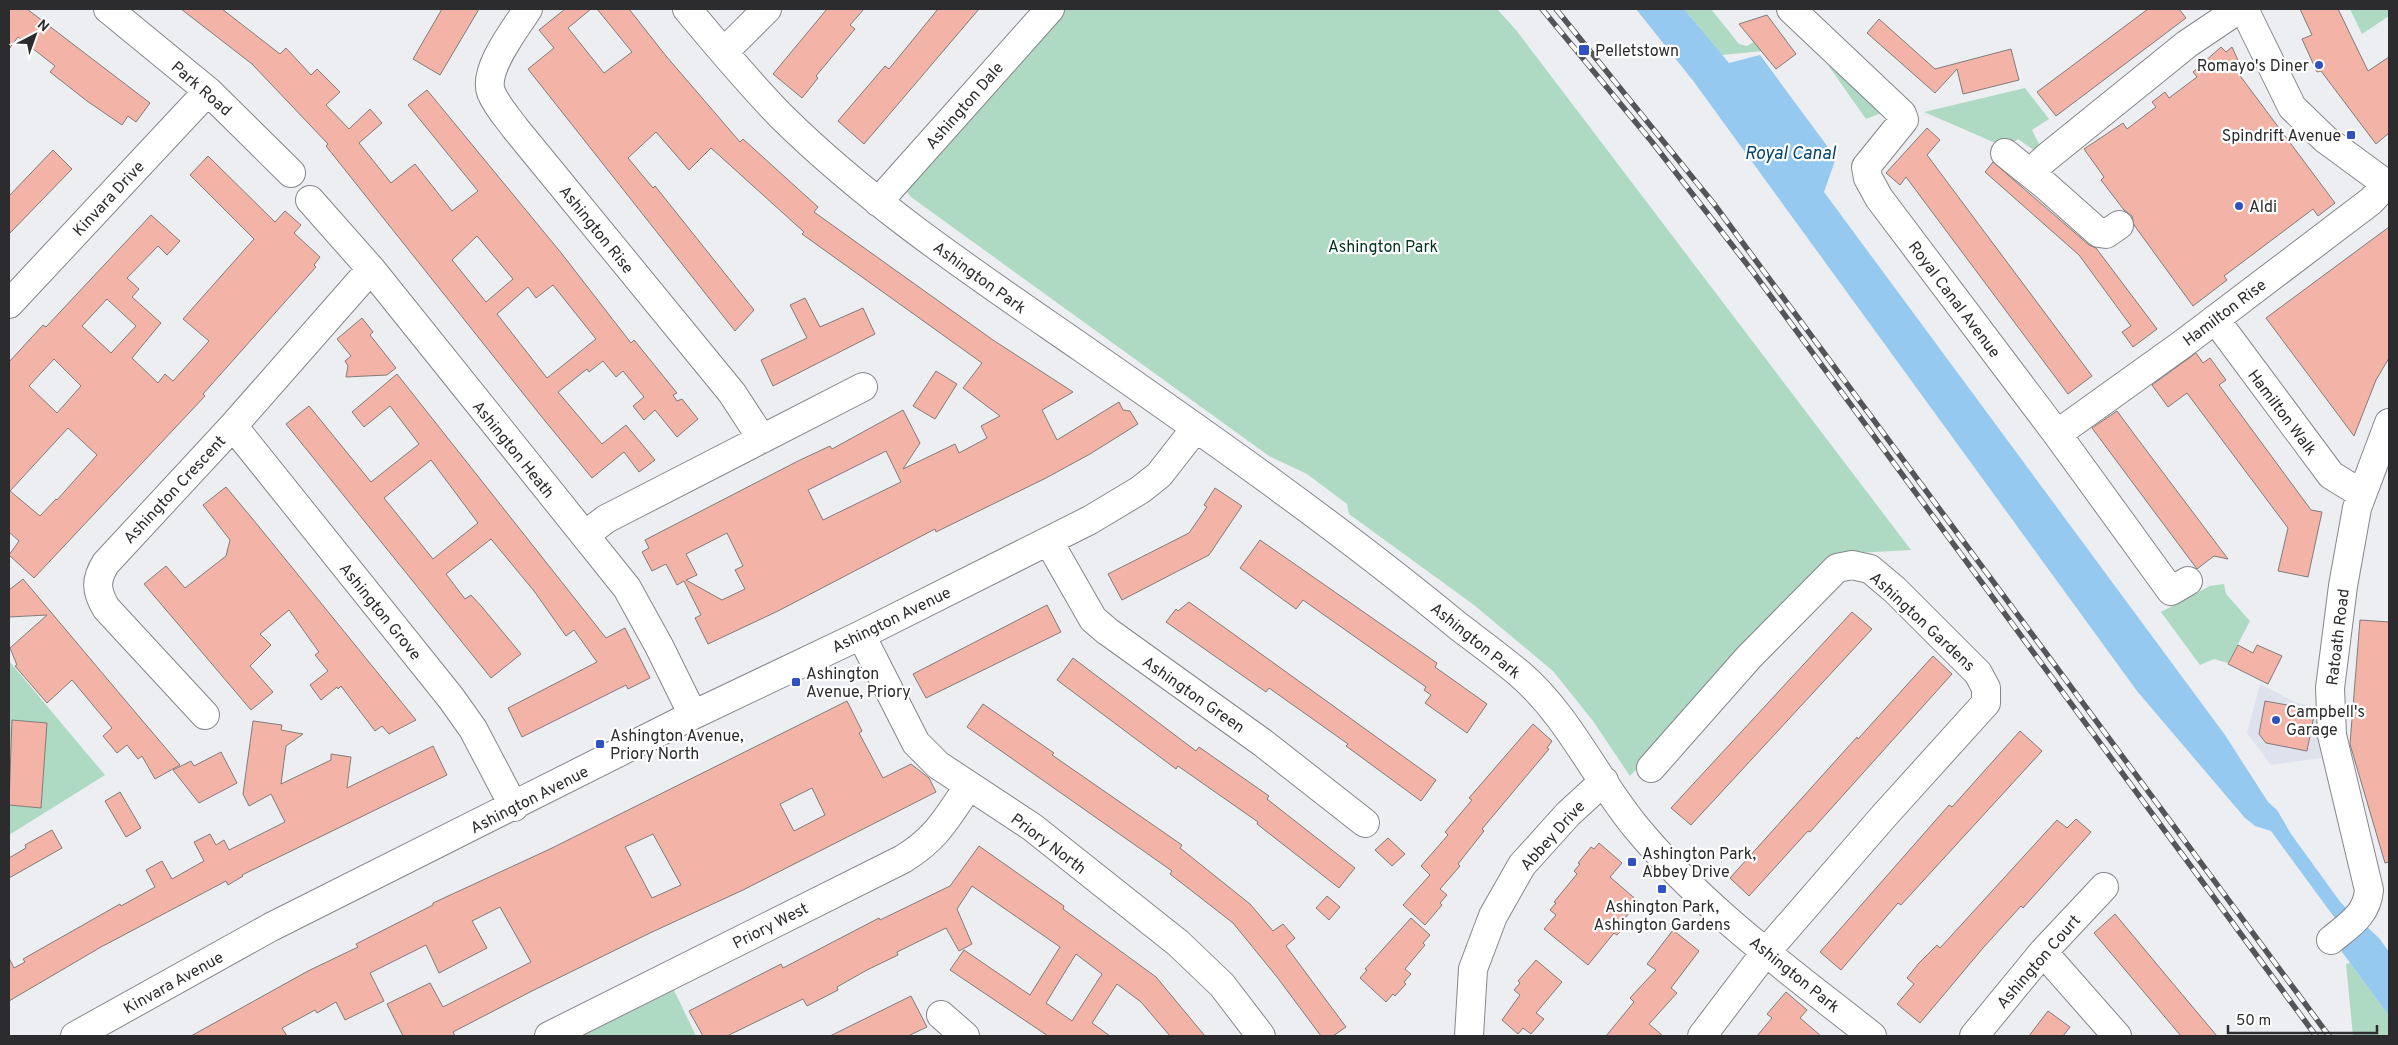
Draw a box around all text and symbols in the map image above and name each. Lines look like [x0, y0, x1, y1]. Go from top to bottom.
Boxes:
north arrow [10, 10, 60, 60]
text: N [33, 17, 52, 36]
place label: Pelletstown [1595, 42, 1679, 62]
marker: Pelletstown [1577, 43, 1591, 57]
place label: Romayo's Diner [2197, 57, 2309, 77]
street label: Park Road [166, 58, 235, 121]
street label: Ashington Dale [922, 59, 1009, 154]
marker: Romayo's Diner [2313, 59, 2325, 71]
place label: Spindrift Avenue [2222, 127, 2341, 147]
marker: Spindrift Avenue [2345, 129, 2357, 141]
water label: Royal Canal [1744, 143, 1837, 166]
street label: Kinvara Drive [69, 157, 150, 241]
street label: Ashington Rise [554, 182, 637, 278]
place label: Aldi [2249, 198, 2277, 218]
marker: Aldi [2233, 200, 2245, 212]
street label: Ashington Park [928, 238, 1029, 319]
park label: Ashington Park [1328, 238, 1438, 258]
street label: Royal Canal Avenue [1903, 238, 2004, 362]
street label: Hamilton Rise [2180, 276, 2271, 351]
street label: Hamilton Walk [2243, 366, 2320, 460]
street label: Ashington Heath [467, 397, 558, 503]
street label: Ashington Crescent [120, 432, 231, 549]
street label: Ashington Grove [334, 560, 425, 665]
street label: Ashington Gardens [1865, 568, 1979, 676]
street label: Ashington Avenue [829, 583, 955, 658]
street label: Ratoath Road [2323, 588, 2355, 687]
street label: Ashington Park [1426, 599, 1524, 684]
street label: Ashington Green [1138, 653, 1248, 738]
place label: Ashington Avenue, Priory [806, 665, 911, 703]
marker: Ashington Avenue, Priory [790, 676, 802, 688]
place label: Campbell's Garage [2286, 703, 2365, 741]
marker: Campbell's Garage [2270, 714, 2282, 726]
place label: Ashington Avenue, Priory North [610, 727, 744, 765]
marker: Ashington Avenue, Priory North [594, 738, 606, 750]
street label: Ashington Avenue [467, 762, 592, 839]
street label: Abbey Drive [1517, 797, 1590, 876]
street label: Priory North [1006, 810, 1089, 879]
place label: Ashington Park, Abbey Drive [1642, 845, 1756, 883]
marker: Ashington Park, Abbey Drive [1626, 856, 1638, 868]
marker: Ashington Park, Ashington Gardens [1656, 883, 1668, 895]
place label: Ashington Park, Ashington Gardens [1594, 898, 1730, 936]
street label: Priory West [730, 899, 812, 954]
street label: Ashington Court [1993, 911, 2086, 1013]
street label: Ashington Park [1745, 933, 1843, 1018]
street label: Kinvara Avenue [121, 948, 227, 1019]
scale bar [2228, 1002, 2377, 1034]
text: 50 m [2236, 1012, 2271, 1031]

